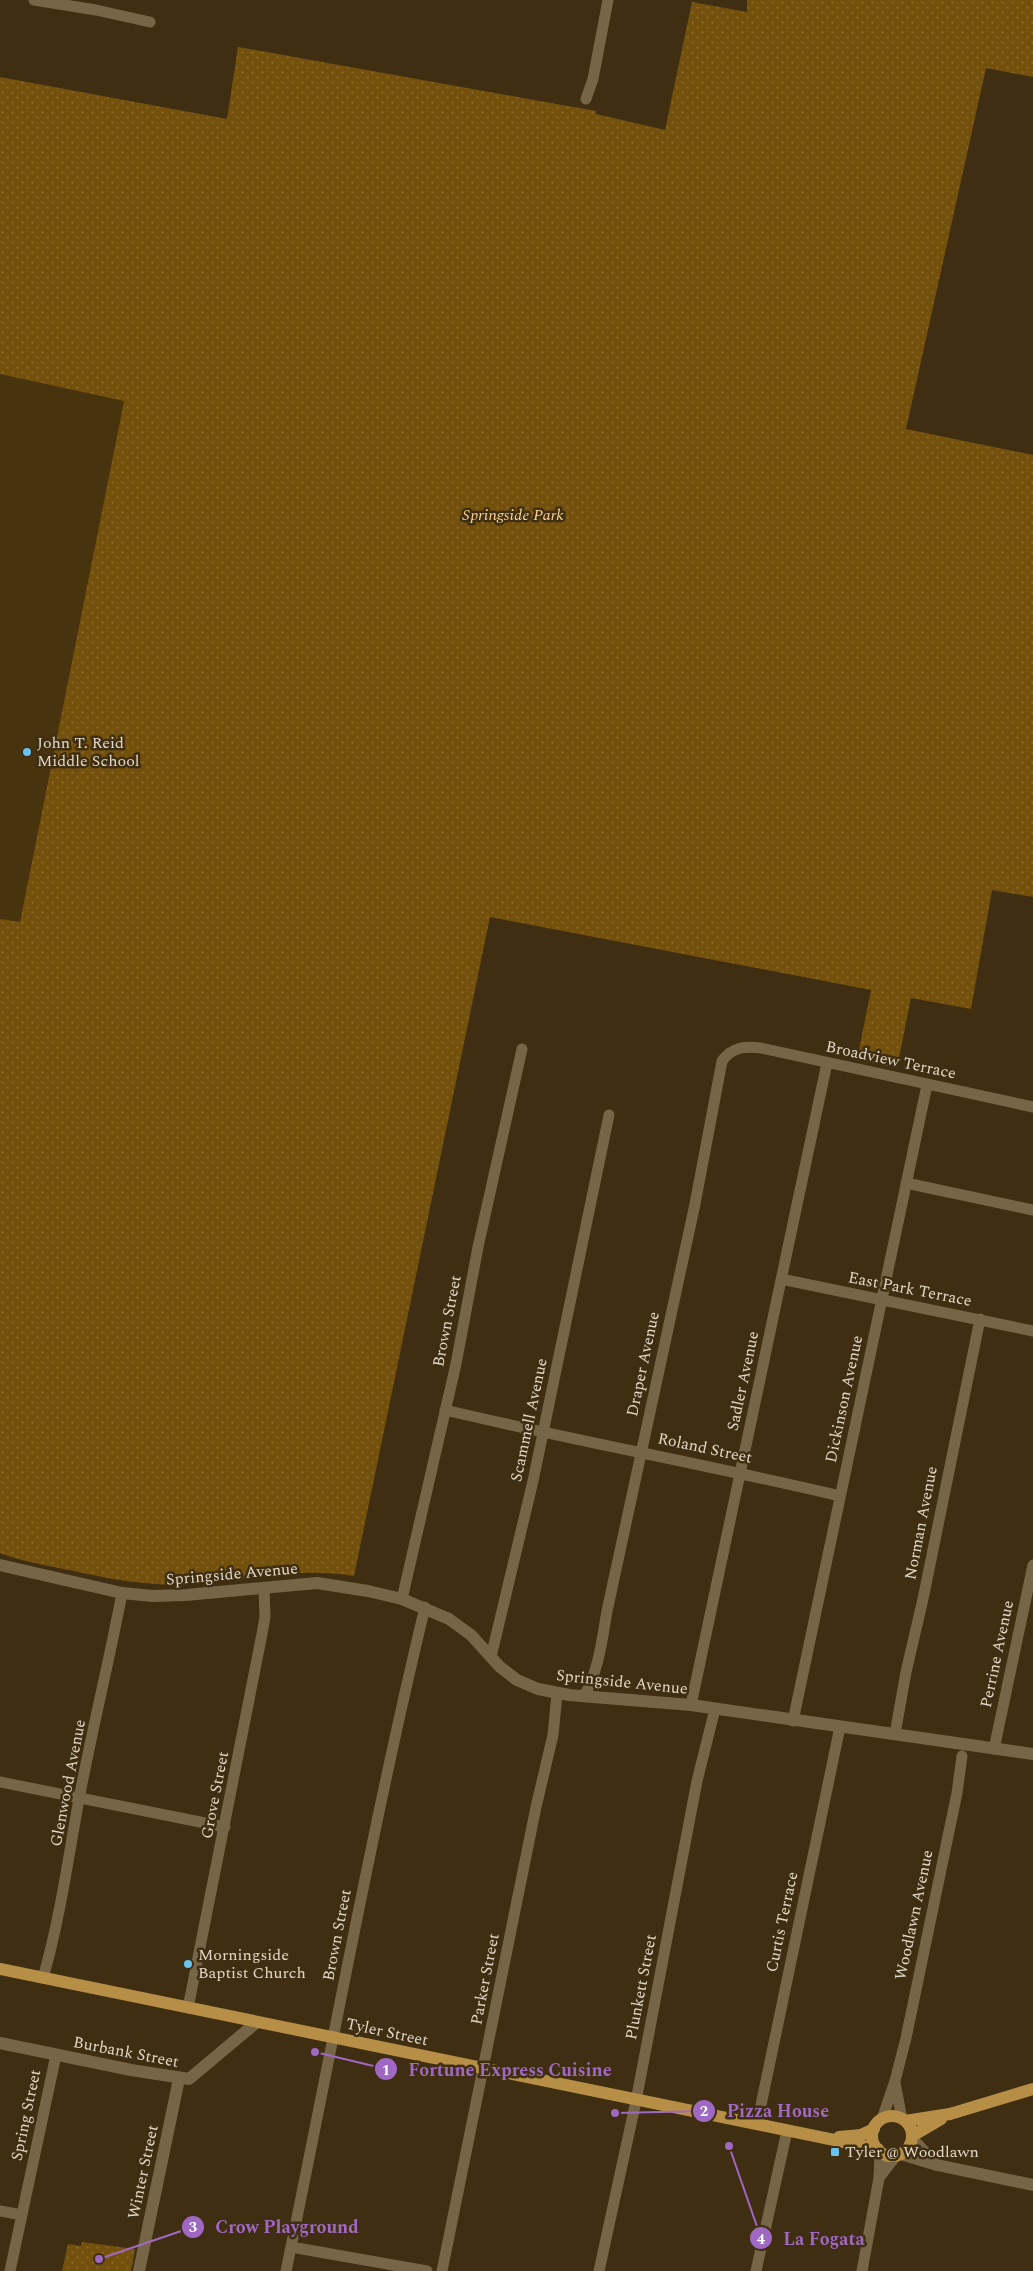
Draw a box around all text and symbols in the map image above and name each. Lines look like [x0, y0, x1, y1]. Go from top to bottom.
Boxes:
park label: Springside Park [462, 503, 564, 527]
place label: John T. Reid Middle School [37, 731, 140, 773]
marker: John T. Reid Middle School [21, 746, 33, 758]
street label: Broadview Terrace [824, 1034, 958, 1086]
street label: East Park Terrace [846, 1265, 974, 1313]
street label: Brown Street [426, 1273, 468, 1369]
street label: Draper Avenue [620, 1309, 666, 1419]
street label: Sadler Avenue [721, 1329, 765, 1433]
street label: Dickinson Avenue [819, 1333, 869, 1465]
street label: Scammell Avenue [504, 1356, 554, 1484]
street label: Roland Street [656, 1426, 755, 1470]
street label: Norman Avenue [898, 1464, 944, 1582]
street label: Springside Avenue [165, 1556, 299, 1592]
street label: Perrine Avenue [974, 1598, 1020, 1710]
street label: Springside Avenue [555, 1663, 689, 1701]
street label: Glenwood Avenue [44, 1717, 92, 1849]
street label: Grove Street [195, 1749, 235, 1841]
street label: Woodlawn Avenue [888, 1848, 940, 1982]
street label: Curtis Terrace [760, 1869, 804, 1975]
street label: Brown Street [316, 1887, 358, 1983]
street label: Parker Street [464, 1931, 506, 2027]
street label: Plunkett Street [619, 1932, 663, 2042]
place label: Morningside Baptist Church [198, 1943, 306, 1985]
marker: Morningside Baptist Church [182, 1958, 194, 1970]
street label: Tyler Street [344, 2012, 431, 2052]
street label: Burbank Street [71, 2030, 181, 2074]
callout: Fortune Express Cuisine [374, 2053, 622, 2086]
text: Fortune Express Cuisine [408, 2057, 612, 2084]
text: 1 [382, 2059, 390, 2082]
street label: Spring Street [5, 2067, 47, 2163]
callout: Pizza House [692, 2094, 839, 2127]
text: Pizza House [727, 2098, 829, 2125]
text: 2 [700, 2100, 708, 2123]
street label: Winter Street [121, 2122, 165, 2221]
place label: Tyler @ Woodlawn [845, 2140, 979, 2164]
marker: Tyler @ Woodlawn [829, 2146, 841, 2158]
callout: Crow Playground [180, 2211, 369, 2244]
text: Crow Playground [215, 2214, 359, 2241]
text: 3 [189, 2216, 197, 2239]
callout: La Fogata [748, 2222, 875, 2255]
text: La Fogata [783, 2226, 865, 2253]
text: 4 [757, 2228, 766, 2251]

